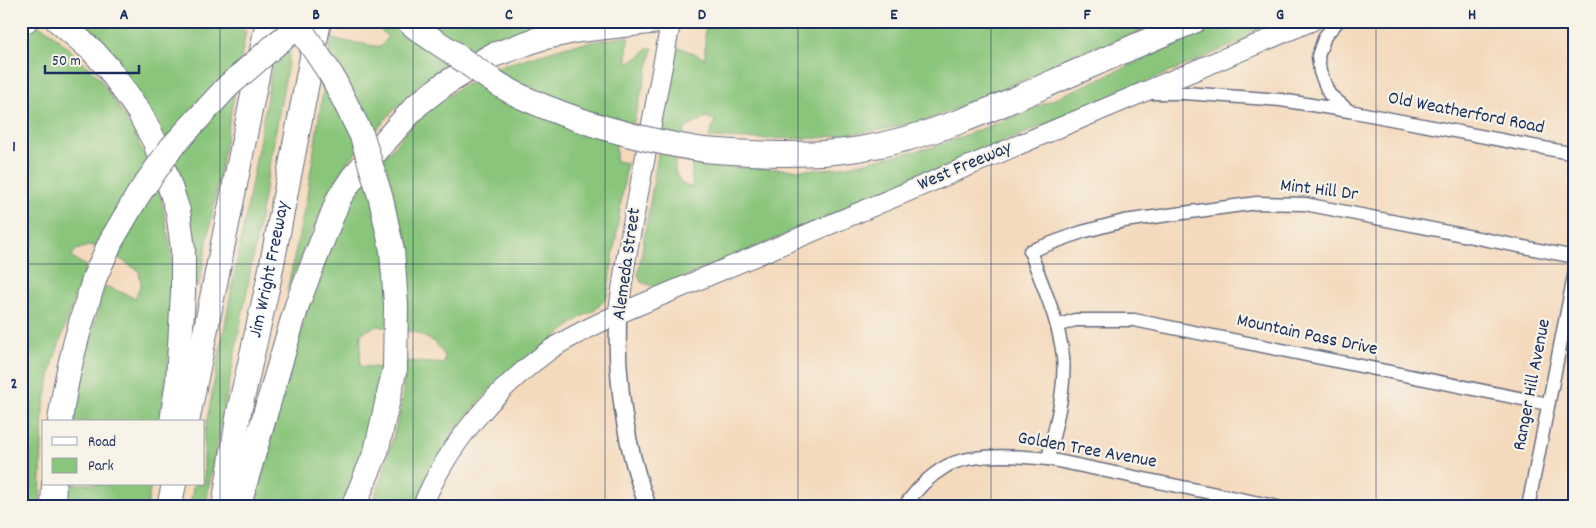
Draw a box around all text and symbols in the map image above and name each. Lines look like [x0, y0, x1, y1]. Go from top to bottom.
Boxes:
text: A [120, 4, 129, 27]
text: B [312, 4, 320, 27]
text: C [505, 4, 513, 27]
text: D [698, 4, 707, 27]
text: E [890, 4, 898, 27]
text: F [1083, 4, 1091, 27]
text: G [1276, 4, 1284, 27]
text: H [1468, 4, 1476, 27]
scale bar [45, 42, 139, 74]
text: 50 m [52, 51, 81, 73]
street label: Old Weatherford Road [1385, 86, 1547, 142]
street label: West Freeway [914, 135, 1016, 199]
text: 1 [12, 136, 16, 159]
street label: Mint Hill Dr [1279, 173, 1359, 209]
street label: Jim Wright Freeway [243, 199, 297, 340]
street label: Alemeda Street [607, 206, 649, 322]
street label: Mountain Pass Drive [1234, 308, 1380, 364]
street label: Ranger Hill Avenue [1507, 317, 1559, 453]
text: 2 [11, 373, 18, 396]
legend [42, 420, 205, 486]
street label: Golden Tree Avenue [1015, 425, 1159, 477]
text: Road [88, 432, 116, 454]
text: Park [88, 456, 114, 478]

